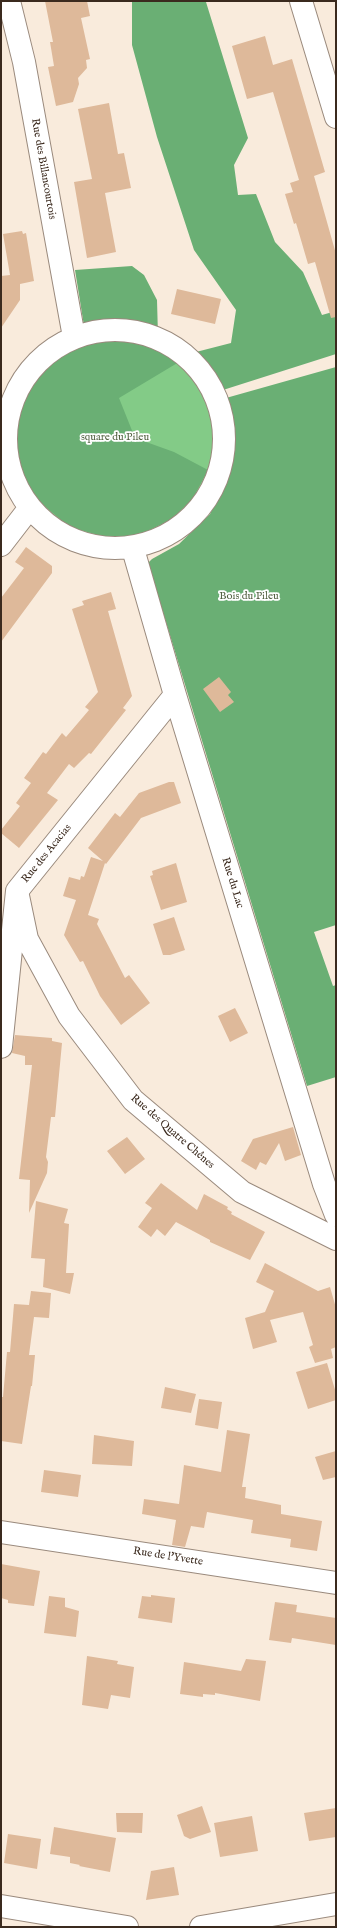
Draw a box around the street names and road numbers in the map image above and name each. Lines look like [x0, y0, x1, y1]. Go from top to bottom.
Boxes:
street label: Rue des Billancourtois [28, 117, 58, 221]
street label: Rue des Acacias [19, 822, 75, 886]
street label: Rue du Lac [218, 856, 246, 910]
street label: Rue des Quatre Chênes [127, 1092, 217, 1172]
street label: Rue de l'Yvette [132, 1545, 204, 1569]

